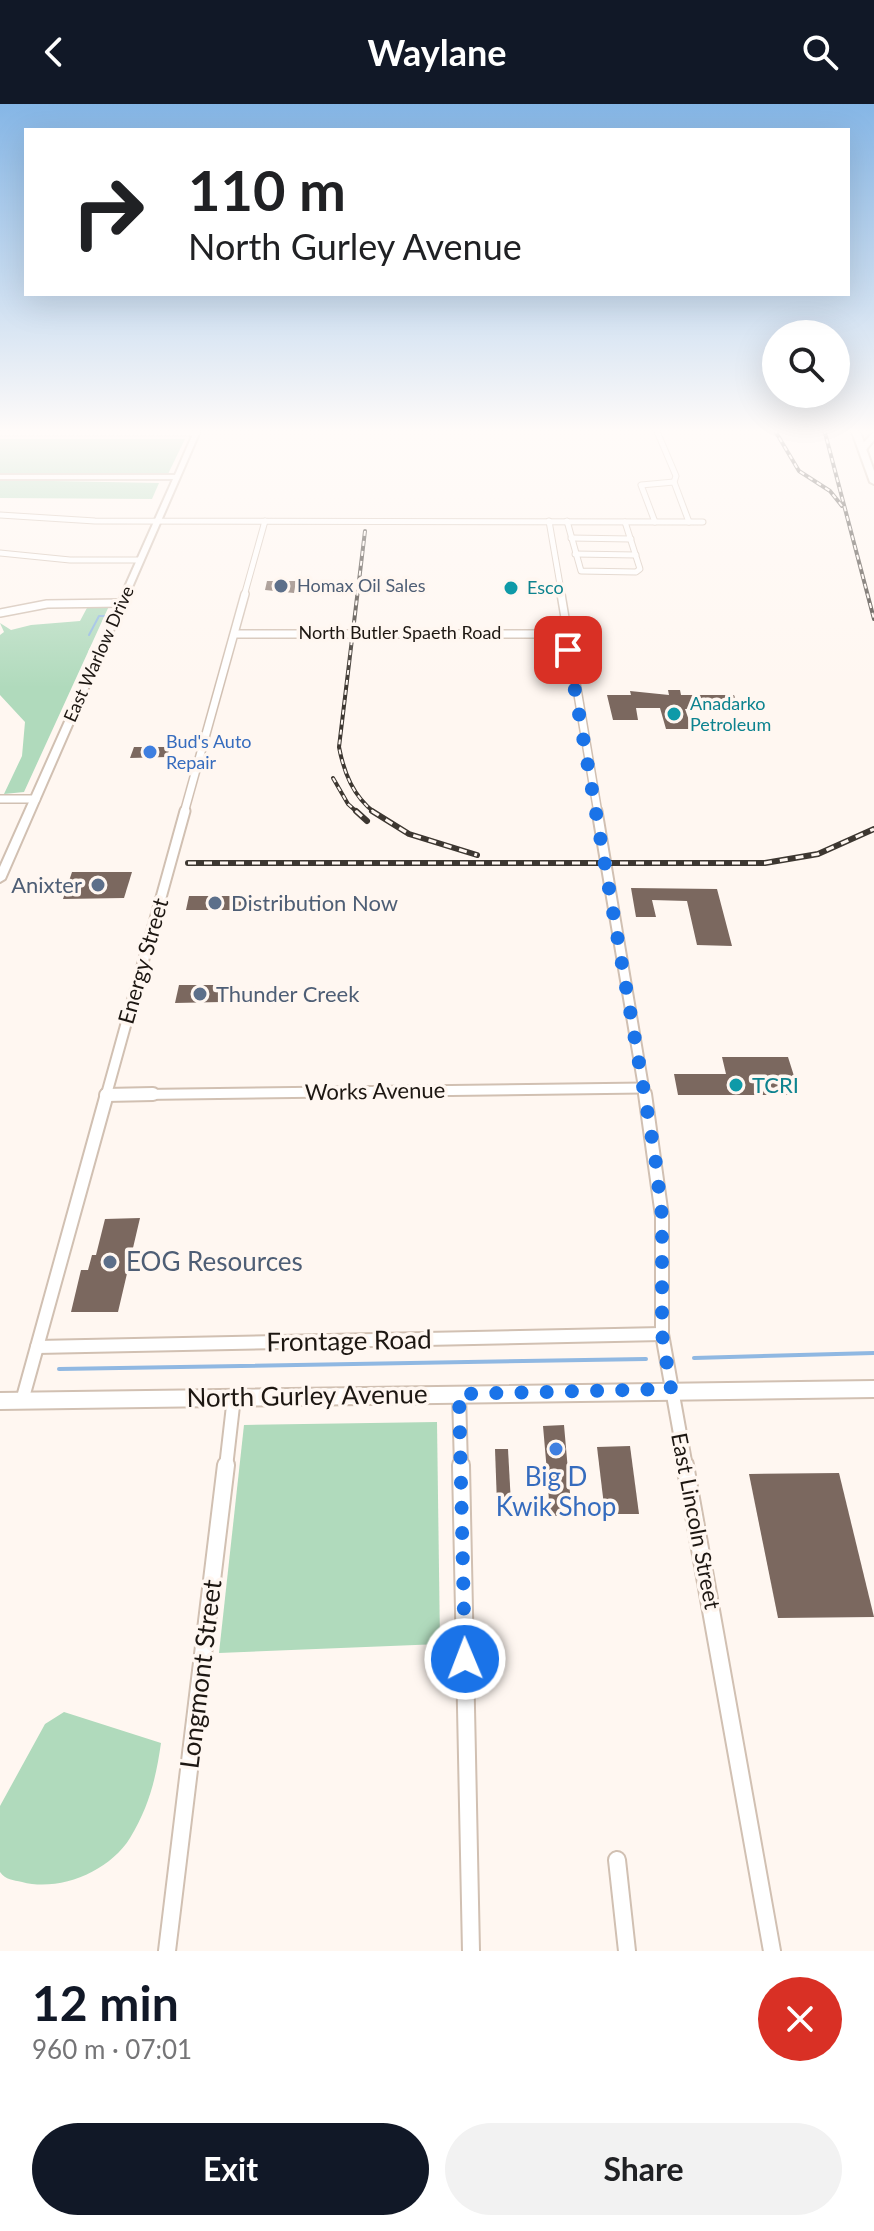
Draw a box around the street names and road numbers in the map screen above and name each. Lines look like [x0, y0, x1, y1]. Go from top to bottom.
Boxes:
street label: East Warlow Drive [58, 582, 138, 725]
street label: North Butler Spaeth Road [299, 621, 501, 643]
street label: Energy Street [112, 895, 173, 1027]
street label: Works Avenue [305, 1076, 445, 1105]
street label: Frontage Road [266, 1323, 432, 1357]
street label: North Gurley Avenue [186, 1377, 428, 1413]
street label: East Lincoln Street [666, 1430, 727, 1612]
street label: Longmont Street [173, 1577, 228, 1770]

